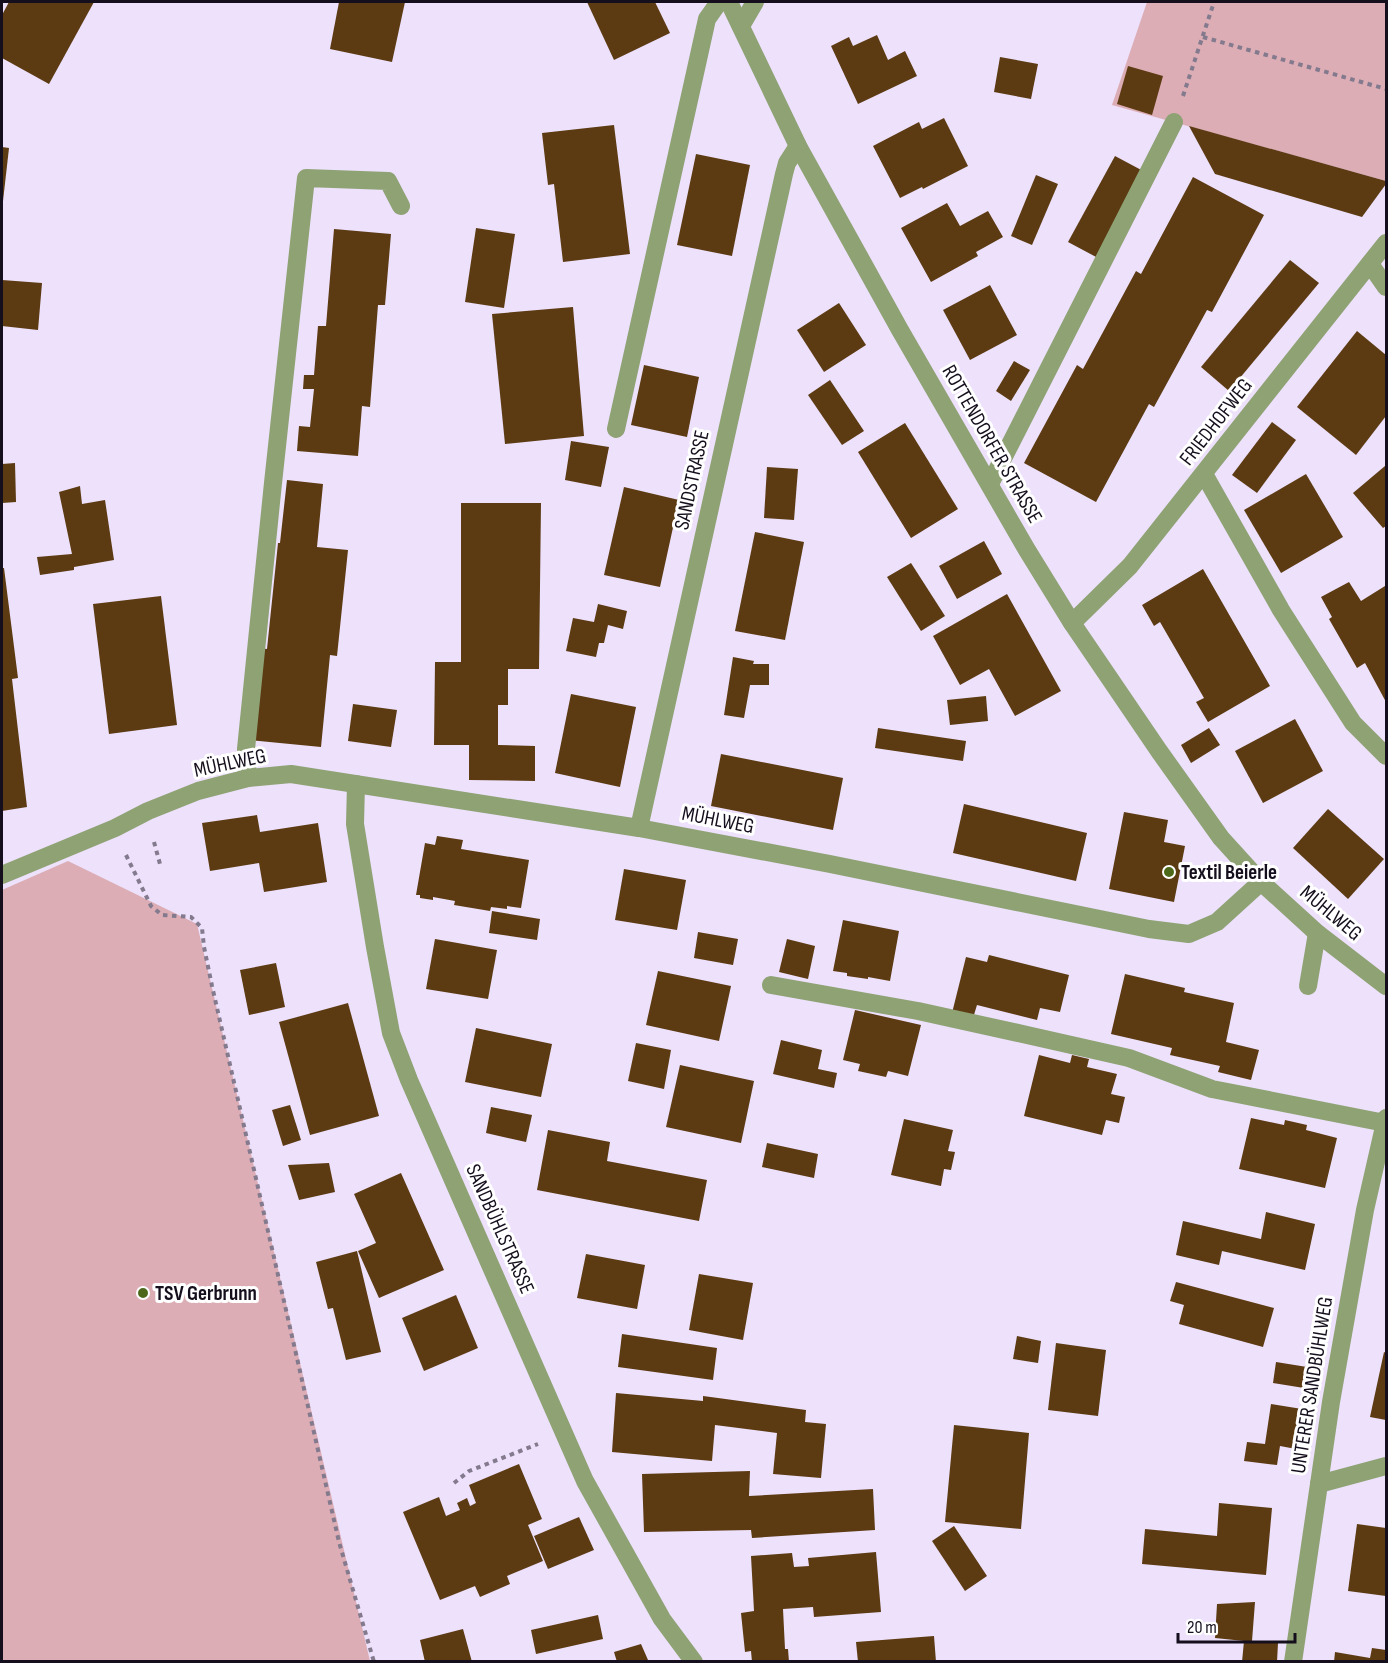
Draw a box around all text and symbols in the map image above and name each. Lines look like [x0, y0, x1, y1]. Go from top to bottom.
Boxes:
street label: ROTTENDORFER STRASSE [937, 360, 1047, 528]
street label: FRIEDHOFWEG [1174, 374, 1258, 470]
street label: SANDSTRASSE [669, 428, 715, 532]
street label: MÜHLWEG [192, 743, 268, 783]
street label: MÜHLWEG [680, 801, 756, 839]
place label: Textil Beierle [1181, 860, 1277, 885]
marker: Textil Beierle [1162, 865, 1176, 879]
street label: MÜHLWEG [1295, 880, 1367, 946]
street label: SANDBÜHLSTRASSE [460, 1160, 540, 1298]
place label: TSV Gerbrunn [155, 1281, 257, 1306]
marker: TSV Gerbrunn [136, 1286, 150, 1300]
street label: UNTERER SANDBÜHLWEG [1286, 1295, 1338, 1475]
scale bar [1178, 1606, 1295, 1644]
text: 20 m [1187, 1617, 1217, 1638]

